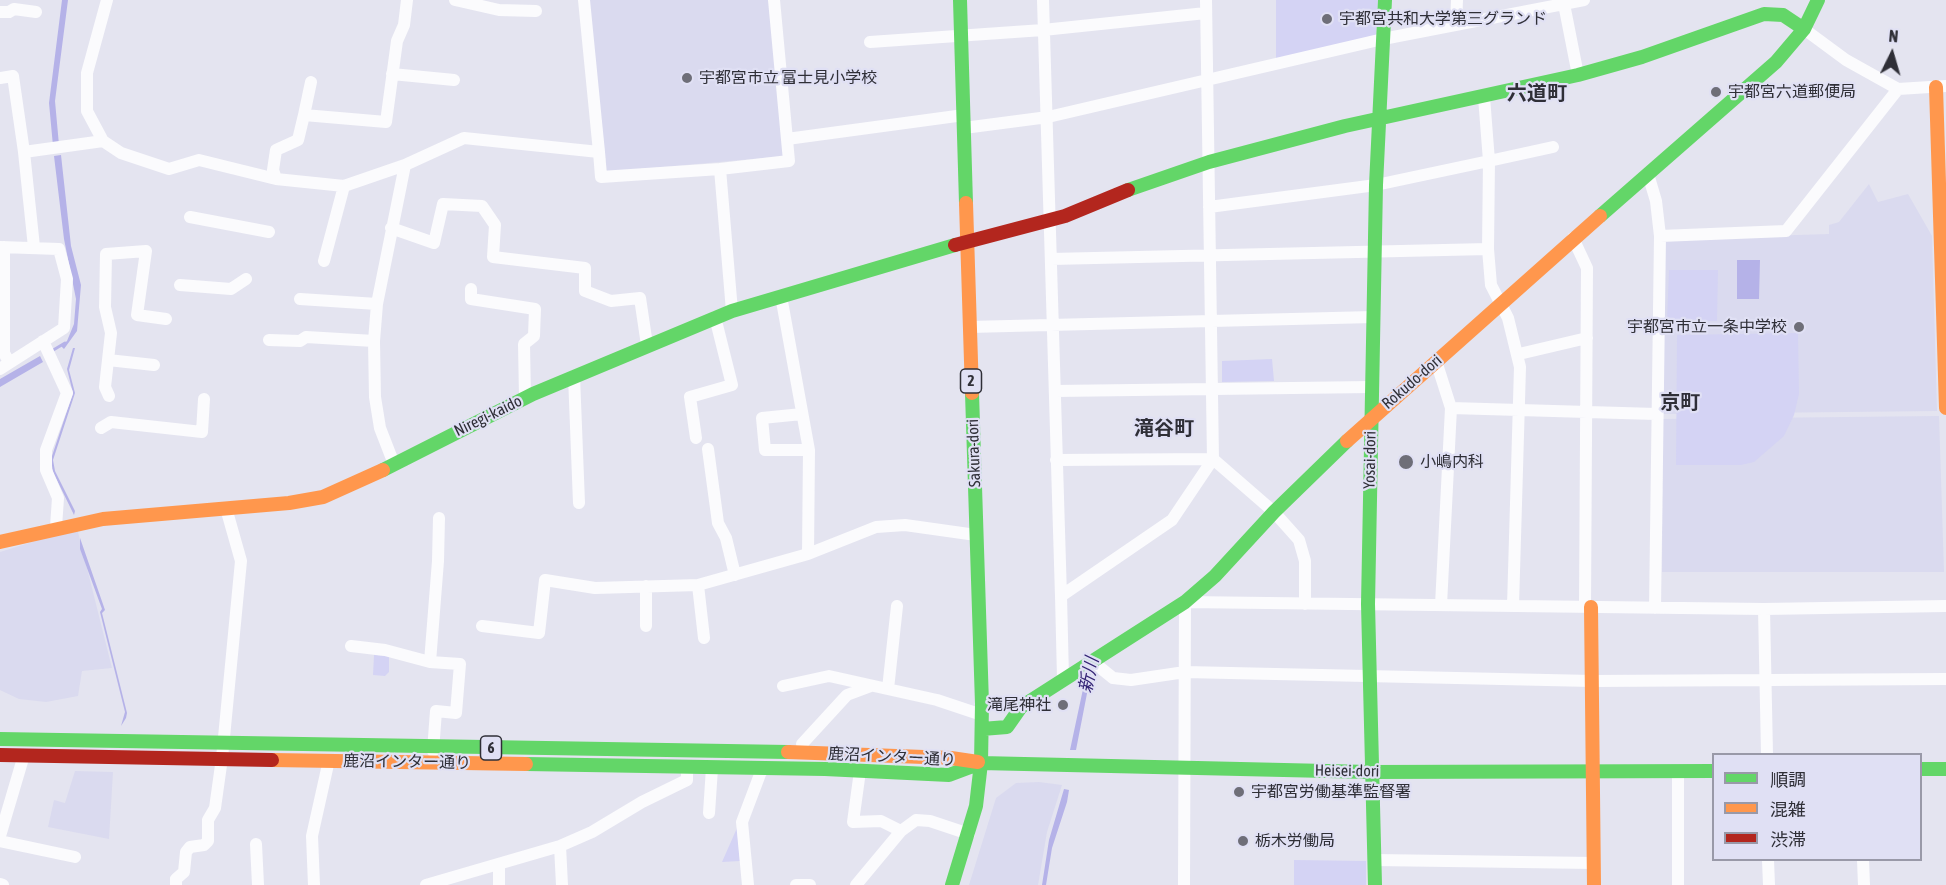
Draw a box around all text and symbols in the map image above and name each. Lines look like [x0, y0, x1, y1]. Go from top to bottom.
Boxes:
place label: 宇都宮共和大学第三グランド [1339, 9, 1547, 29]
marker: 宇都宮共和大学第三グランド [1320, 12, 1334, 26]
north arrow [1862, 24, 1922, 84]
text: N [1888, 27, 1899, 45]
place label: 宇都宮市立 富士見小学校 [699, 68, 877, 88]
marker: 宇都宮市立 富士見小学校 [680, 71, 694, 85]
district label: 六道町 [1507, 82, 1567, 106]
place label: 宇都宮六道郵便局 [1728, 82, 1856, 102]
marker: 宇都宮六道郵便局 [1709, 85, 1723, 99]
place label: 宇都宮市立一条中学校 [1627, 317, 1787, 337]
marker: 宇都宮市立一条中学校 [1792, 320, 1806, 334]
street label: Rokudo-dori [1378, 351, 1446, 413]
road number: 2 [960, 369, 982, 393]
street label: Niregi-kaido [451, 391, 525, 441]
district label: 京町 [1660, 391, 1700, 415]
district label: 滝谷町 [1134, 417, 1194, 441]
street label: Sakura-dori [963, 419, 985, 487]
street label: Yosai-dori [1360, 431, 1380, 489]
place label: 小嶋内科 [1420, 452, 1484, 472]
marker: 小嶋内科 [1397, 453, 1415, 471]
water label: 新川 [1075, 655, 1103, 695]
place label: 滝尾神社 [987, 695, 1051, 715]
marker: 滝尾神社 [1056, 698, 1070, 712]
road number: 6 [480, 736, 502, 760]
street label: 鹿沼インター通り [828, 744, 956, 770]
street label: 鹿沼インター通り [343, 751, 471, 773]
legend [1712, 753, 1922, 861]
street label: Heisei-dori [1315, 761, 1379, 781]
text: 順調 [1770, 769, 1806, 790]
place label: 宇都宮労働基準監督署 [1251, 782, 1411, 802]
marker: 宇都宮労働基準監督署 [1232, 785, 1246, 799]
text: 混雑 [1770, 799, 1806, 820]
text: 渋滞 [1770, 829, 1806, 850]
place label: 栃木労働局 [1255, 831, 1335, 851]
marker: 栃木労働局 [1236, 834, 1250, 848]

